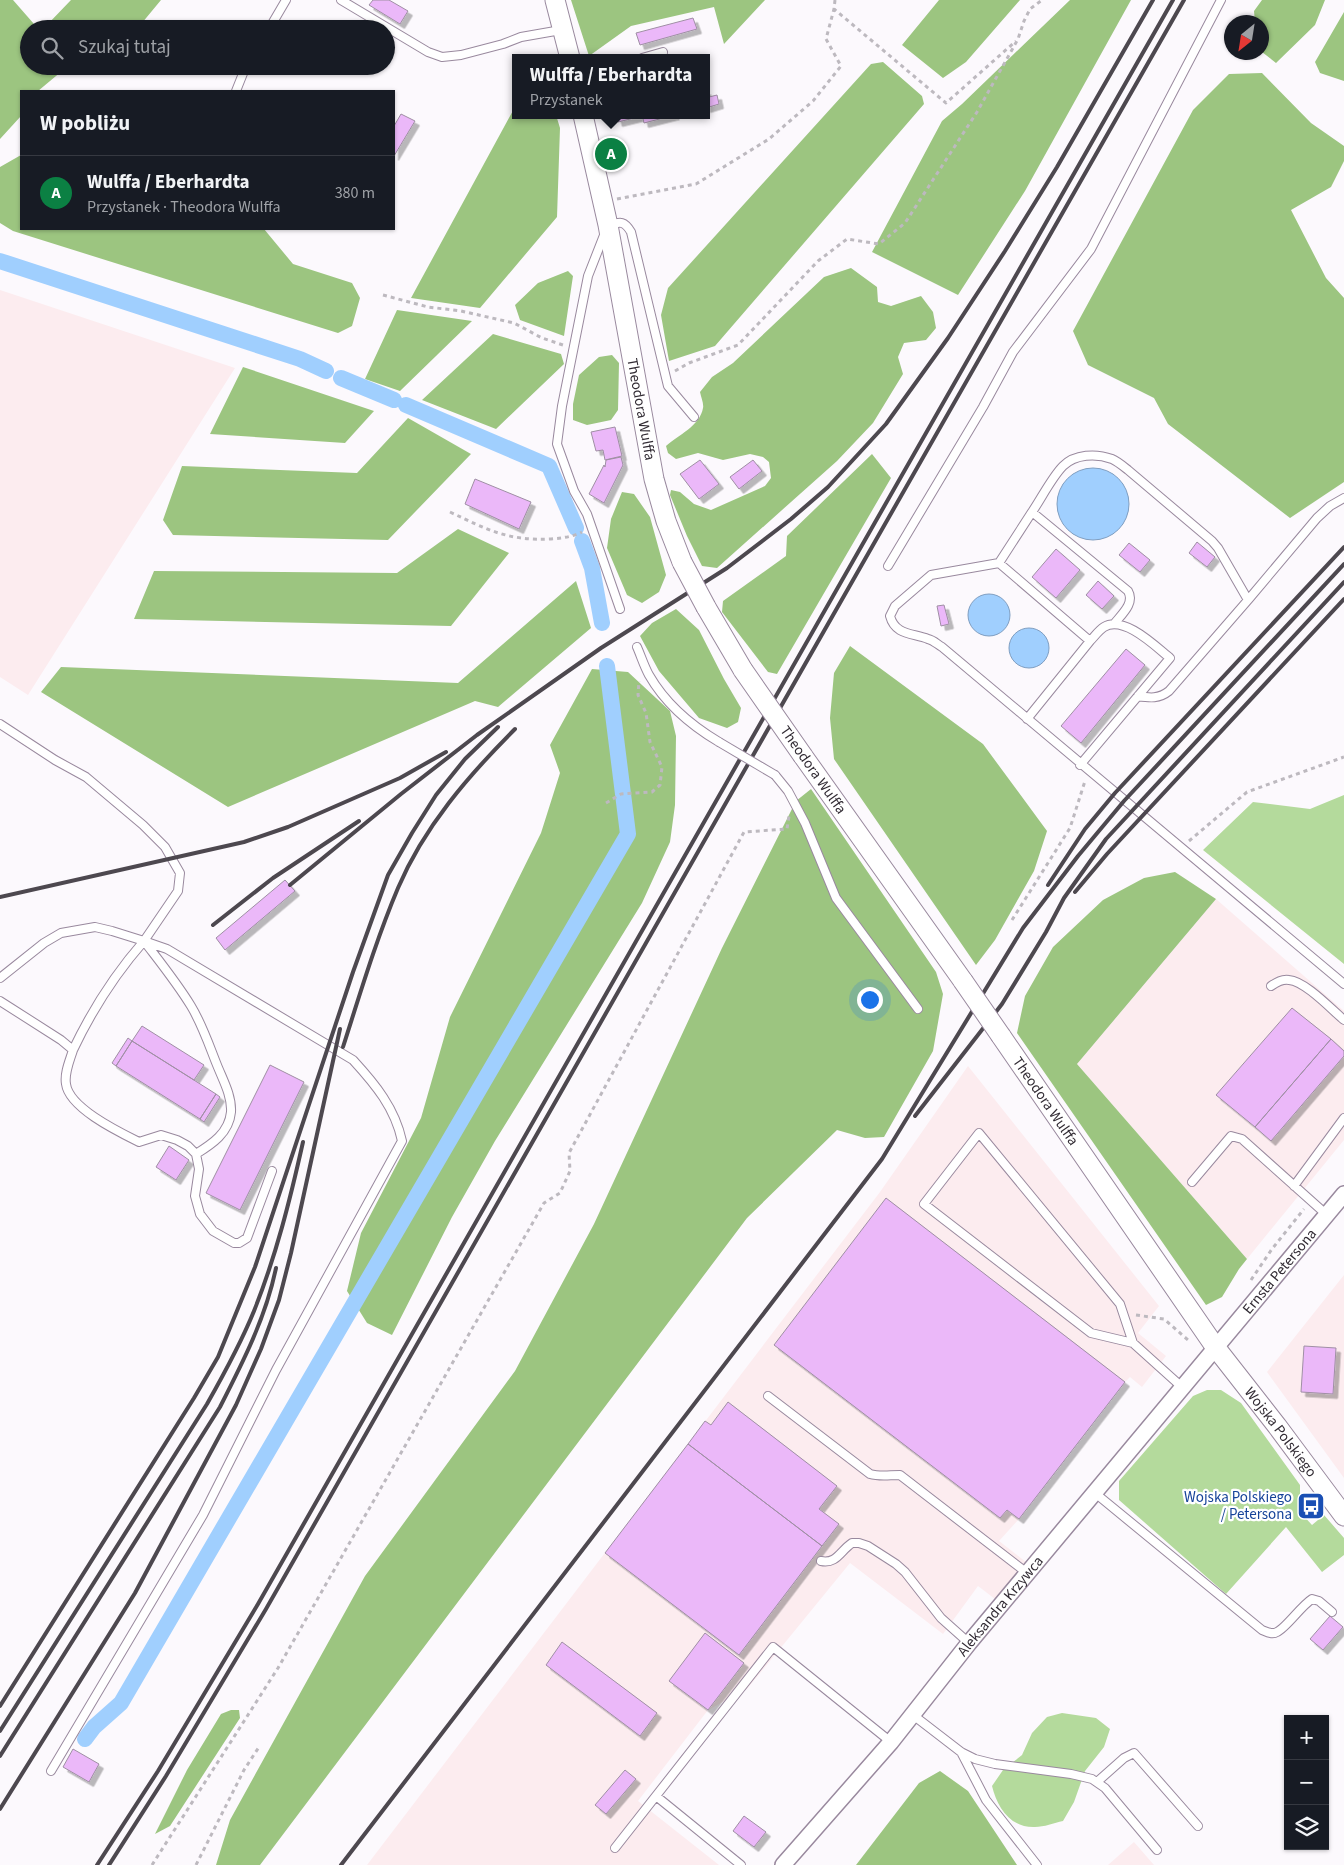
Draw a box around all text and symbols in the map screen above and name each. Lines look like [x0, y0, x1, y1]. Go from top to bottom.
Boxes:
north arrow [1224, 15, 1269, 60]
search box [20, 20, 395, 75]
icon: search [38, 34, 66, 62]
text: Szukaj tutaj [78, 34, 171, 61]
popup [512, 54, 710, 119]
text: Wulffa / Eberhardta [530, 62, 692, 89]
text: Przystanek [530, 89, 603, 111]
text: W pobliżu [40, 108, 130, 138]
pin: A [595, 135, 627, 173]
text: Wulffa / Eberhardta [87, 169, 250, 196]
text: A [51, 182, 61, 204]
text: 380 m [335, 182, 375, 204]
text: Przystanek · Theodora Wulffa [87, 196, 280, 218]
street label: Theodora Wulffa [622, 356, 661, 462]
street label: Theodora Wulffa [775, 722, 851, 818]
your location [857, 987, 883, 1013]
street label: Theodora Wulffa [1008, 1053, 1084, 1150]
street label: Ernsta Petersona [1237, 1224, 1321, 1319]
street label: Wojska Polskiego [1240, 1383, 1322, 1481]
place label: Wojska Polskiego / Petersona [1184, 1487, 1292, 1525]
bus stop icon: Wojska Polskiego / Petersona [1296, 1491, 1326, 1521]
street label: Aleksandra Krzywca [952, 1551, 1048, 1661]
map controls [1284, 1715, 1329, 1850]
button: + [1284, 1715, 1329, 1760]
button: − [1284, 1760, 1329, 1805]
button: layers [1284, 1805, 1329, 1850]

